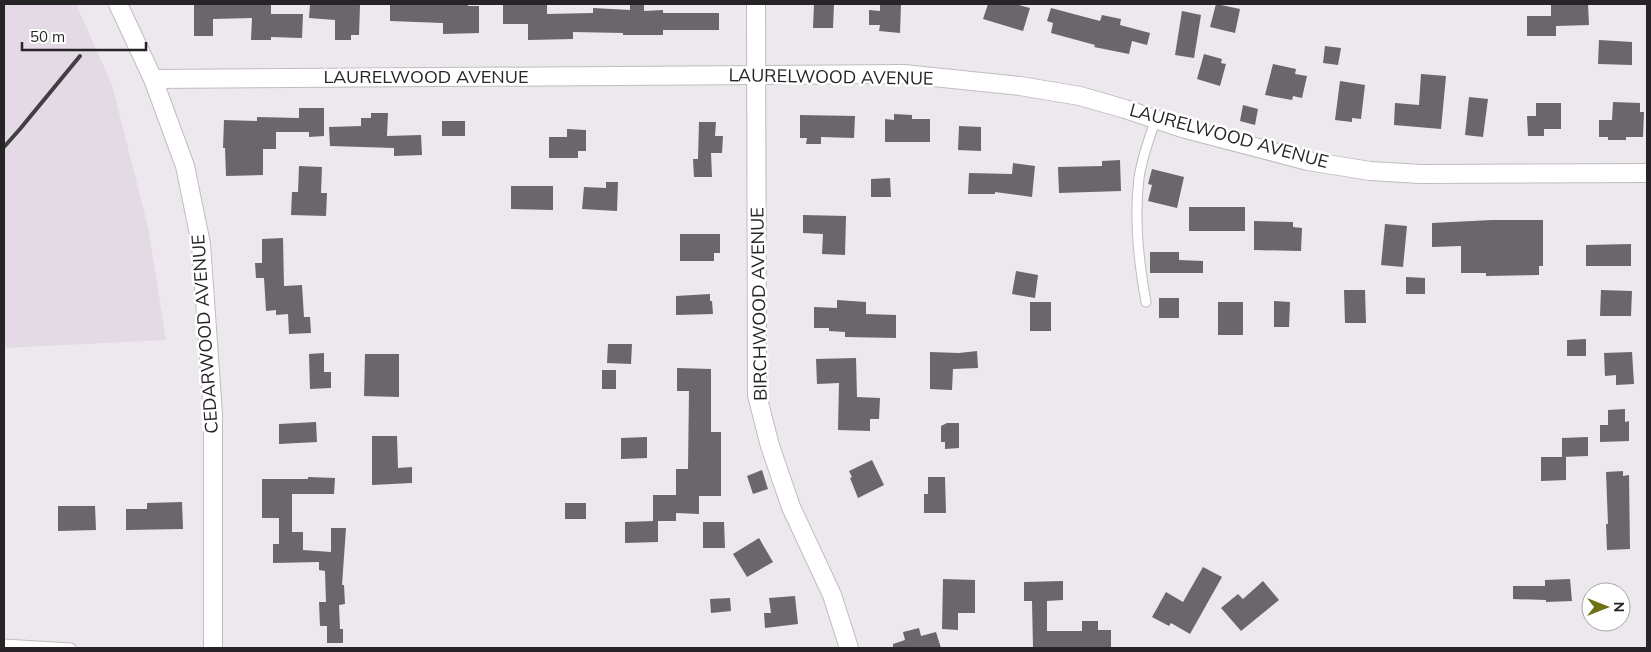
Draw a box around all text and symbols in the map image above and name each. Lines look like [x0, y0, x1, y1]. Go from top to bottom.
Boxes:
scale bar [22, 20, 146, 52]
text: 50 m [30, 27, 65, 46]
street label: LAURELWOOD AVENUE [728, 63, 934, 90]
street label: LAURELWOOD AVENUE [323, 65, 529, 88]
street label: LAURELWOOD AVENUE [1127, 98, 1331, 173]
street label: BIRCHWOOD AVENUE [745, 207, 772, 401]
street label: CEDARWOOD AVENUE [186, 234, 223, 435]
north arrow [1581, 582, 1631, 632]
text: N [1610, 602, 1628, 612]

